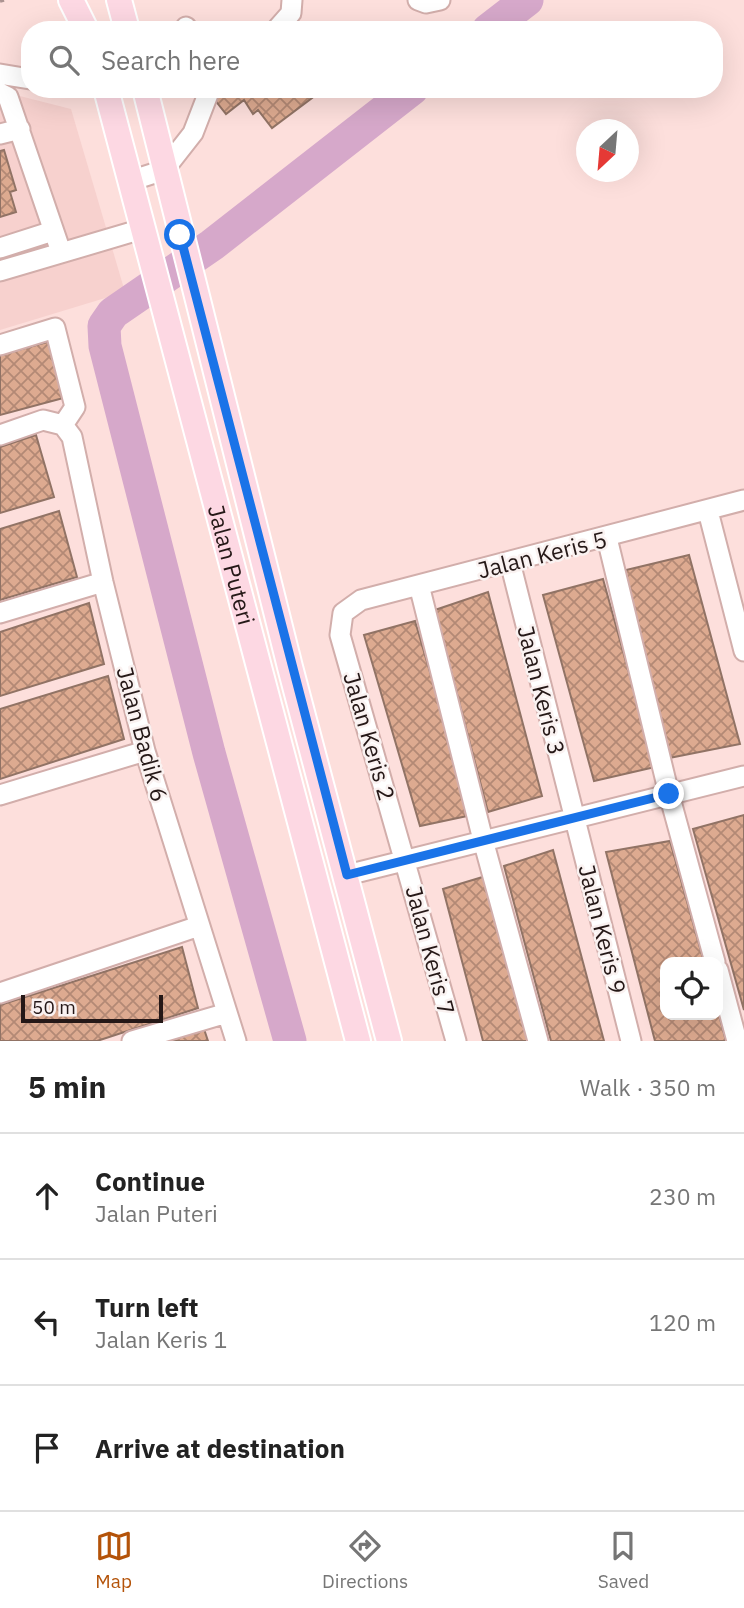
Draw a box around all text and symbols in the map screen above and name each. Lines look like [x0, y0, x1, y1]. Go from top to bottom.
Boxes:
search box [21, 21, 723, 98]
icon: search [45, 41, 83, 79]
text: Search here [101, 43, 240, 77]
north arrow [576, 119, 639, 182]
route start [164, 219, 195, 250]
street label: Jalan Puteri [202, 501, 262, 628]
street label: Jalan Keris 5 [474, 523, 610, 585]
street label: Jalan Keris 3 [511, 622, 573, 758]
street label: Jalan Badik 6 [111, 663, 175, 805]
street label: Jalan Keris 2 [337, 668, 403, 804]
route end [653, 778, 684, 809]
street label: Jalan Keris 9 [572, 861, 634, 997]
street label: Jalan Keris 7 [399, 882, 463, 1018]
map controls [660, 957, 723, 1020]
button: locate [660, 957, 723, 1020]
scale bar [21, 992, 163, 1024]
text: 50 m [32, 995, 76, 1019]
text: 5 min [28, 1067, 106, 1106]
text: Walk · 350 m [580, 1072, 716, 1102]
text: Continue [95, 1164, 205, 1198]
icon: ahead [28, 1177, 66, 1215]
text: 230 m [649, 1181, 716, 1211]
text: Jalan Puteri [95, 1198, 218, 1228]
text: Turn left [95, 1290, 198, 1324]
icon: left [28, 1303, 66, 1341]
text: 120 m [649, 1307, 716, 1337]
text: Jalan Keris 1 [95, 1324, 227, 1354]
icon: arrive [28, 1429, 66, 1467]
text: Arrive at destination [95, 1431, 345, 1465]
tab: Map [95, 1527, 133, 1593]
tab: Directions [322, 1527, 408, 1593]
tab: Saved [598, 1527, 649, 1593]

